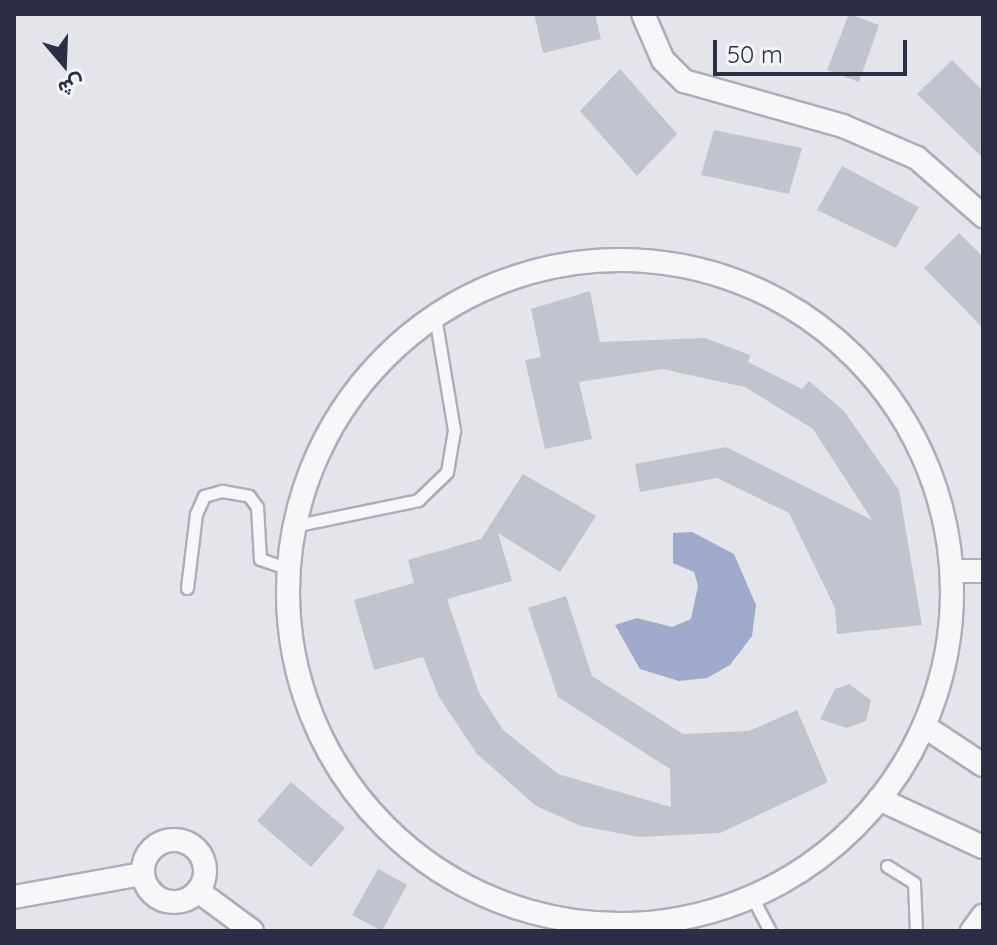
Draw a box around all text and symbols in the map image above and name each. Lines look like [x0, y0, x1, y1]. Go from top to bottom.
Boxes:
north arrow [24, 24, 104, 104]
scale bar [717, 24, 911, 74]
text: 50 m [727, 39, 783, 69]
text: ش [55, 69, 89, 104]

